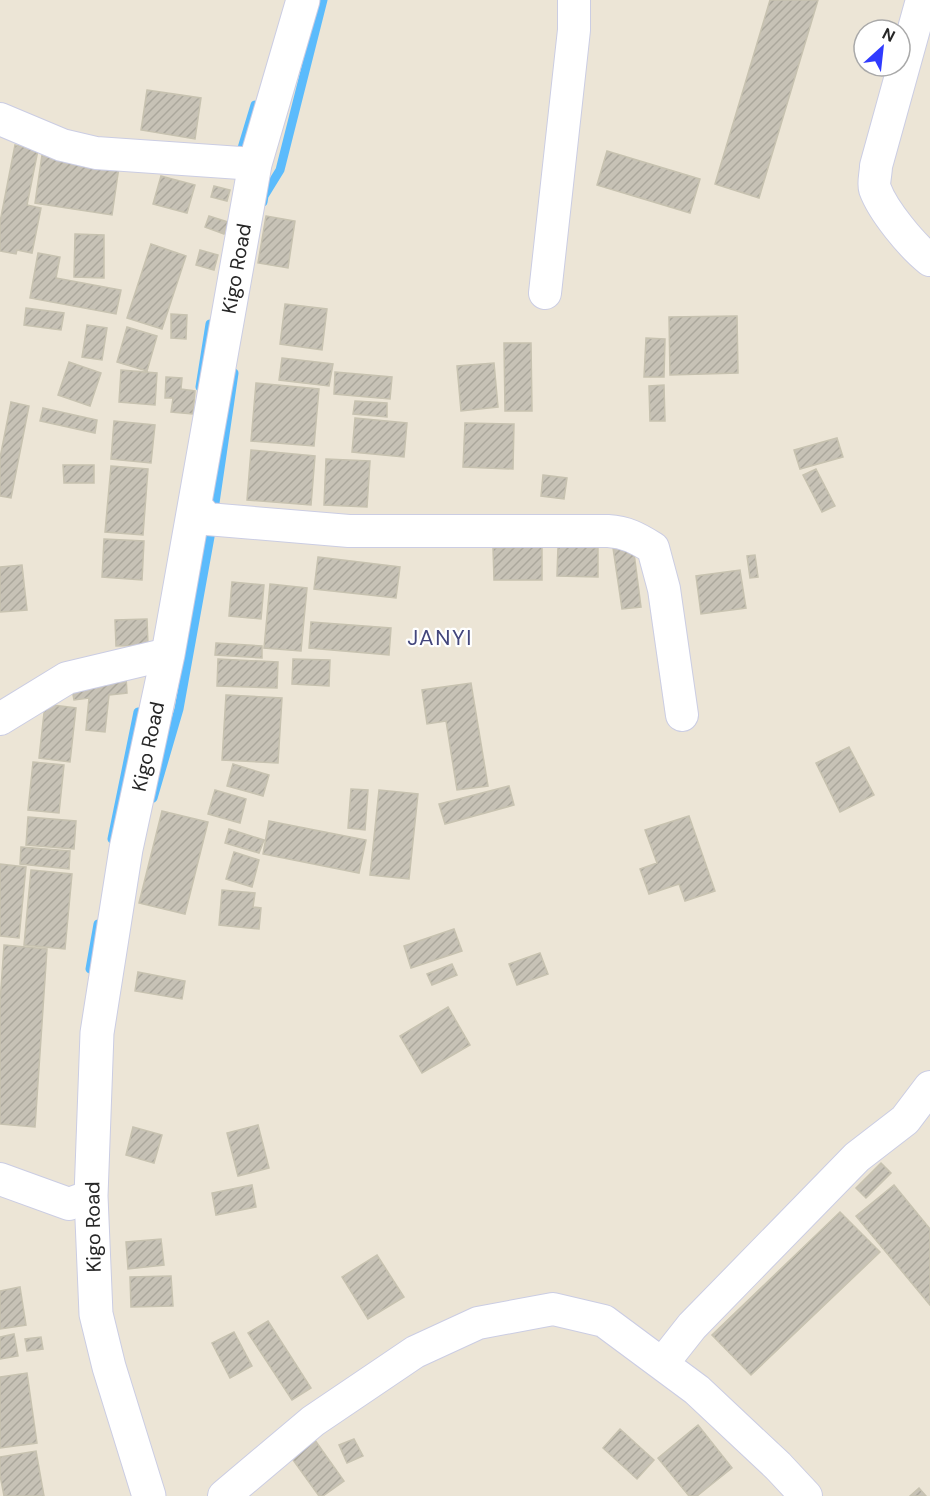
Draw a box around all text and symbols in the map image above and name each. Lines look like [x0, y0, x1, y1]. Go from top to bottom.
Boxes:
north arrow [852, 18, 912, 78]
text: N [879, 23, 899, 47]
street label: Kigo Road [216, 222, 257, 316]
district label: JANYI [407, 623, 473, 652]
street label: Kigo Road [126, 699, 170, 794]
street label: Kigo Road [79, 1181, 107, 1273]

